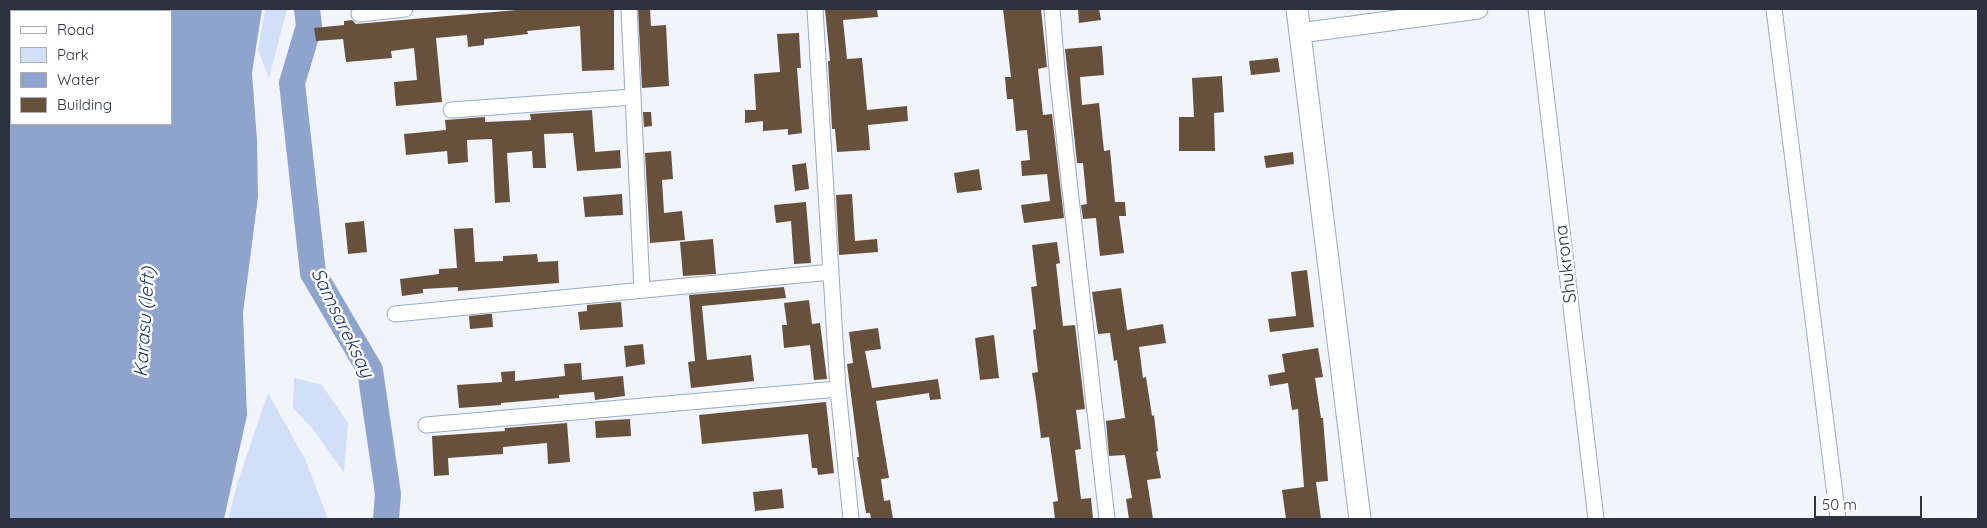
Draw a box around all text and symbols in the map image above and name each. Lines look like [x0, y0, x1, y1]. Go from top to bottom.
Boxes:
legend [10, 10, 172, 125]
text: Road [57, 20, 94, 39]
text: Park [57, 45, 89, 64]
text: Water [57, 70, 100, 89]
text: Building [57, 95, 112, 114]
street label: Shukrona [1550, 224, 1582, 304]
water label: Samsareksay [306, 264, 378, 382]
water label: Karasu (left) [130, 266, 160, 378]
scale bar [1817, 486, 1924, 518]
text: 50 m [1822, 495, 1857, 514]

